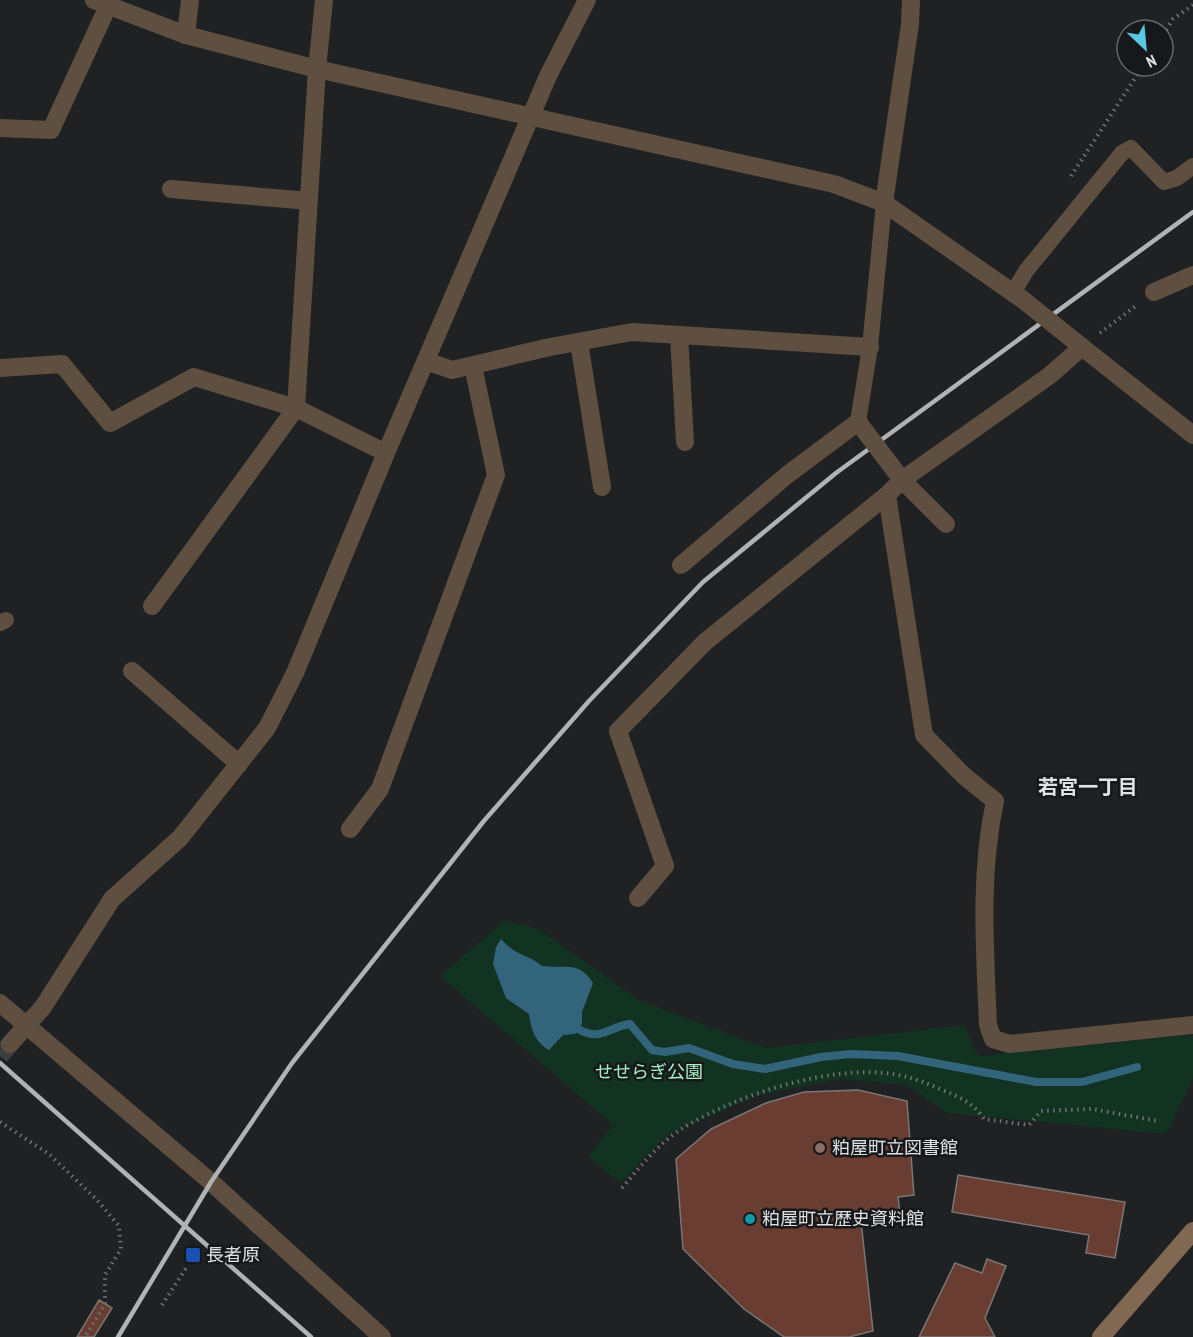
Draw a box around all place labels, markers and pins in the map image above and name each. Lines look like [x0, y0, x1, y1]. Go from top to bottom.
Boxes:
place label: 粕屋町立図書館 [832, 1136, 958, 1159]
marker: 粕屋町立図書館 [813, 1141, 827, 1155]
place label: 粕屋町立歴史資料館 [762, 1207, 924, 1230]
marker: 粕屋町立歴史資料館 [743, 1212, 757, 1226]
place label: 長者原 [206, 1243, 260, 1266]
marker: 長者原 [184, 1246, 202, 1264]

